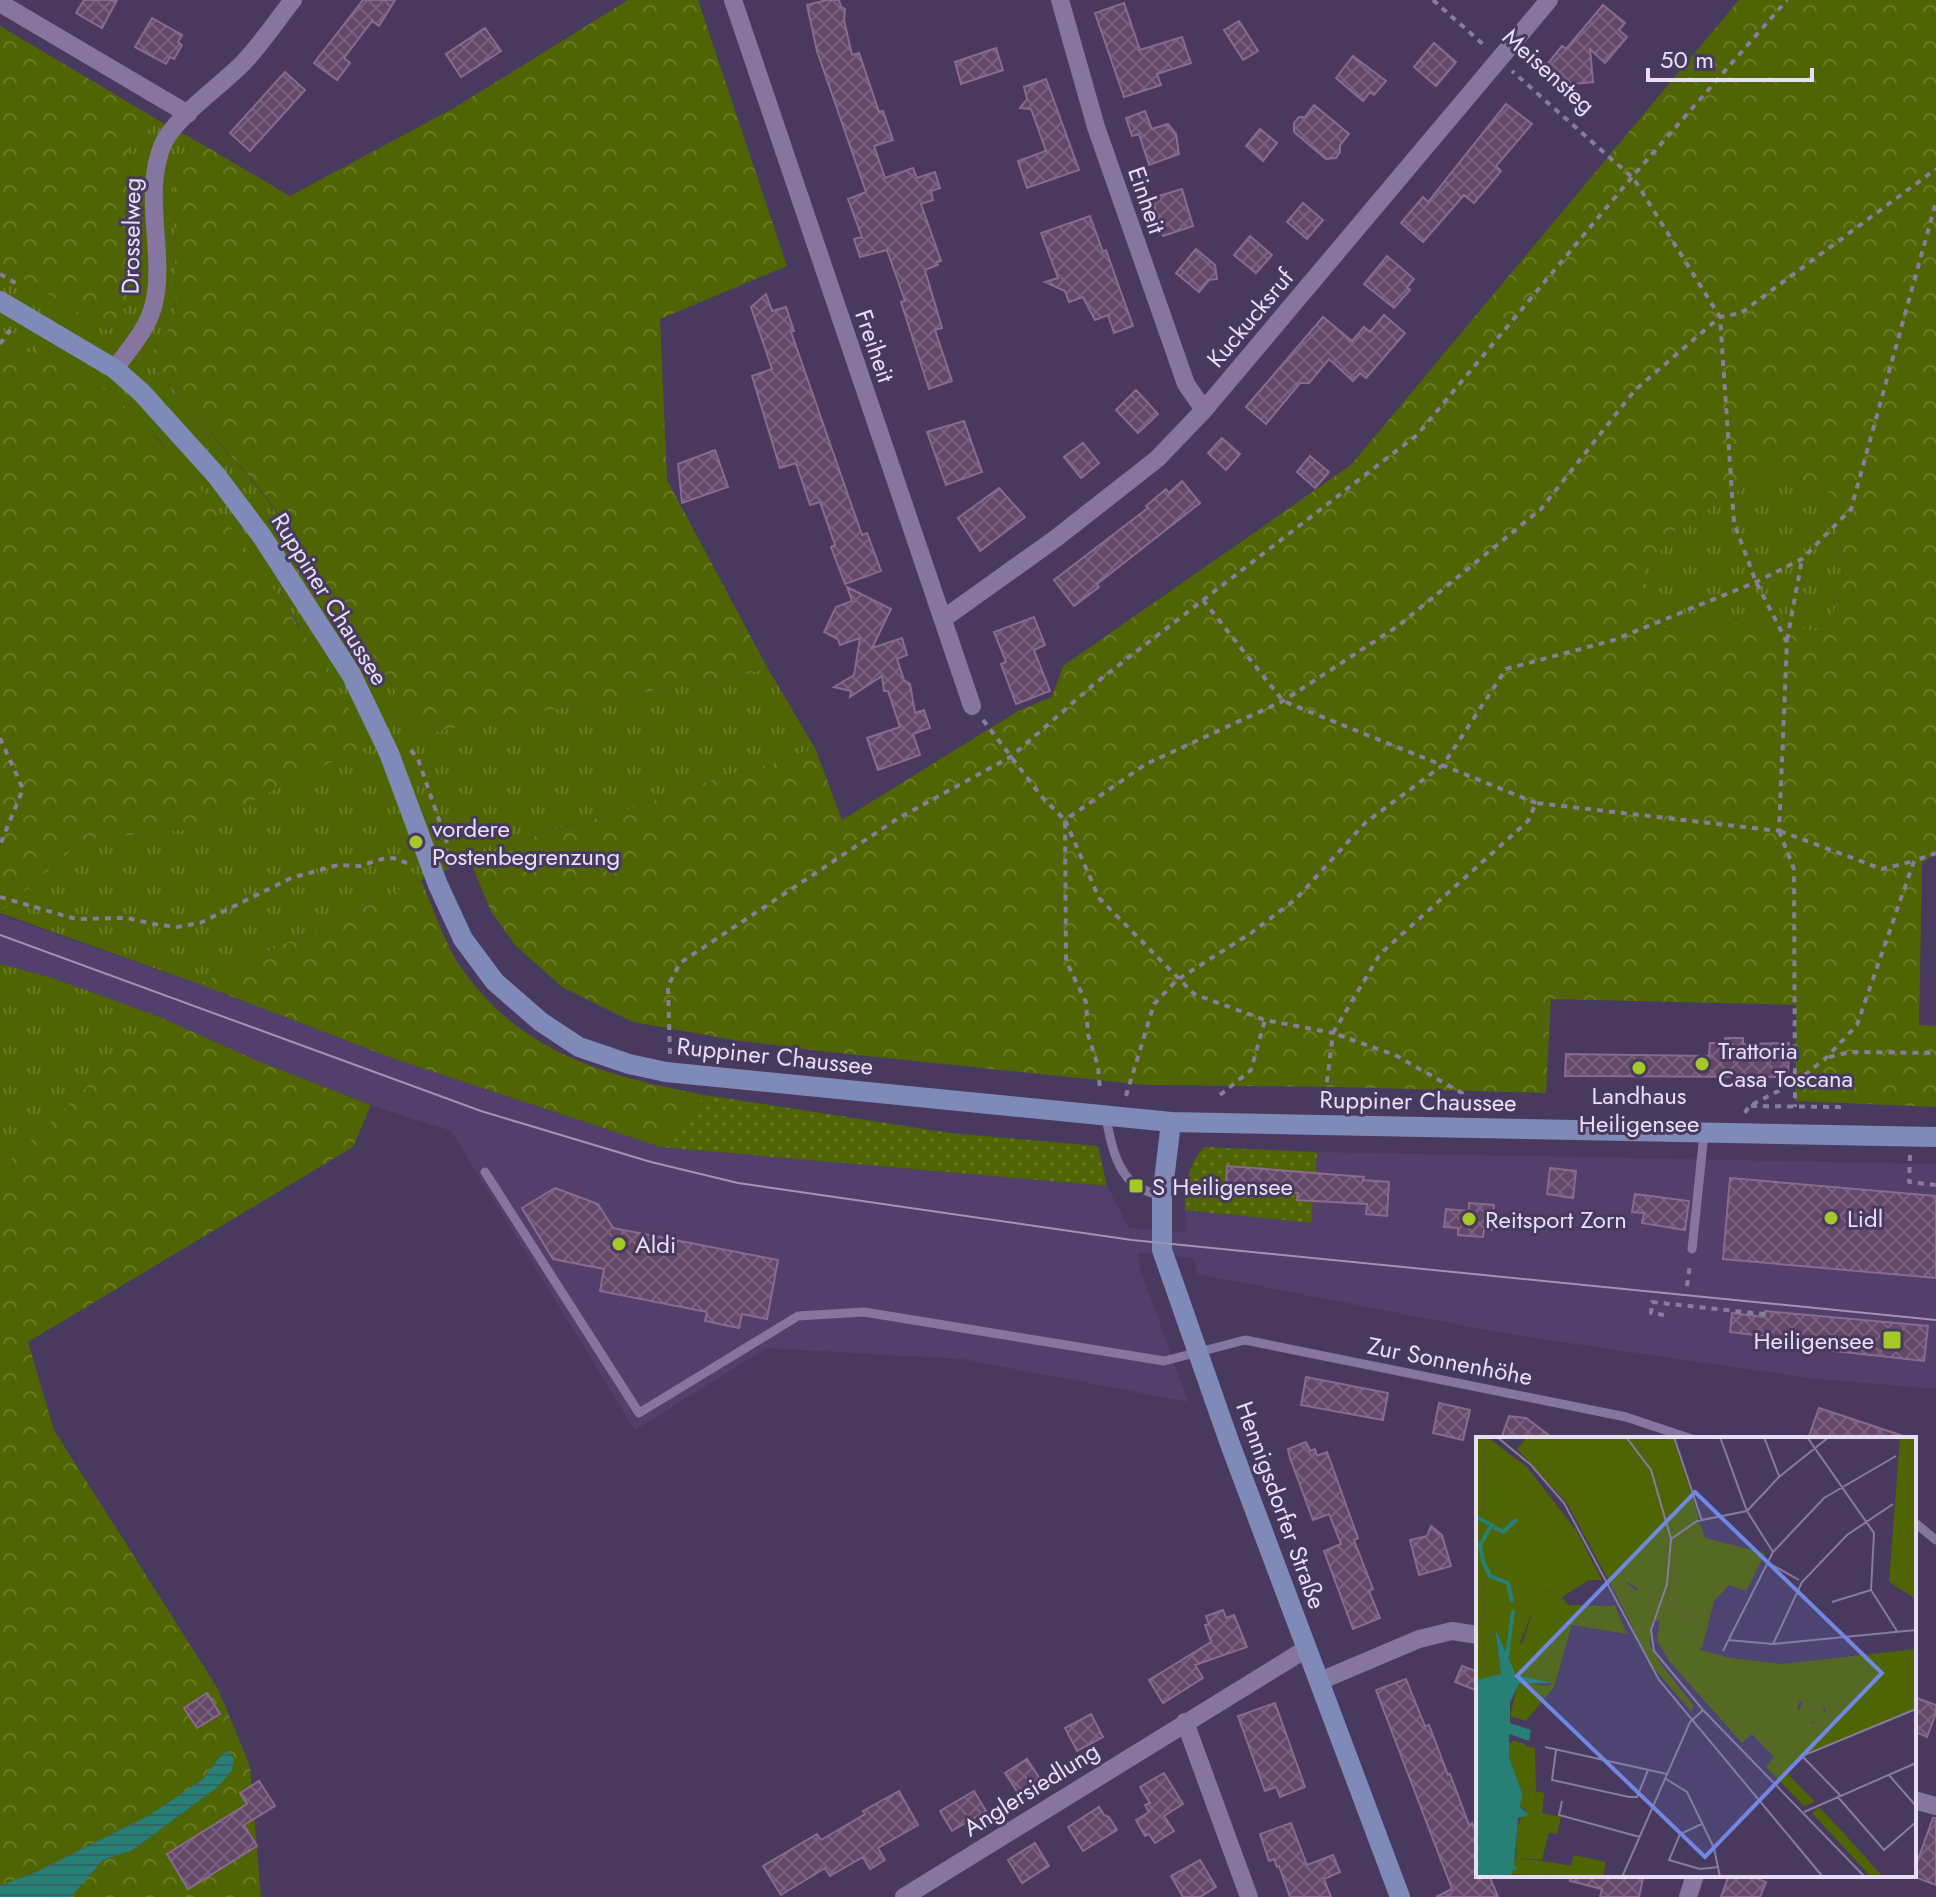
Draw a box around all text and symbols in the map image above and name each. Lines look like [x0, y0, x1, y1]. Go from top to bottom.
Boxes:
street label: Meisensteg [1495, 20, 1603, 122]
scale bar [1648, 32, 1812, 82]
text: 50 m [1660, 42, 1714, 77]
street label: Einheit [1119, 162, 1175, 239]
street label: Drosselweg [112, 177, 150, 295]
street label: Kuckucksruf [1198, 260, 1302, 375]
street label: Freiheit [846, 305, 904, 387]
street label: Ruppiner Chaussee [263, 506, 397, 692]
place label: vordere Postenbegrenzung [432, 811, 620, 874]
marker: vordere Postenbegrenzung [407, 833, 425, 851]
street label: Ruppiner Chaussee [675, 1028, 875, 1084]
place label: Trattoria Casa Toscana [1718, 1033, 1853, 1096]
marker: Trattoria Casa Toscana [1693, 1055, 1711, 1073]
marker: Landhaus Heiligensee [1630, 1059, 1648, 1077]
place label: Landhaus Heiligensee [1579, 1078, 1699, 1141]
street label: Ruppiner Chaussee [1319, 1082, 1517, 1120]
place label: S Heiligensee [1152, 1169, 1293, 1204]
marker: S Heiligensee [1127, 1177, 1145, 1195]
place label: Lidl [1847, 1201, 1883, 1236]
place label: Reitsport Zorn [1485, 1202, 1627, 1237]
marker: Lidl [1822, 1209, 1840, 1227]
marker: Reitsport Zorn [1460, 1210, 1478, 1228]
place label: Aldi [635, 1227, 676, 1262]
marker: Aldi [610, 1235, 628, 1253]
place label: Heiligensee [1753, 1323, 1874, 1358]
street label: Zur Sonnenhöhe [1364, 1328, 1536, 1394]
marker: Heiligensee [1881, 1329, 1903, 1351]
street label: Hennigsdorfer Straße [1227, 1396, 1335, 1614]
inset map [1476, 1437, 1916, 1877]
street label: Anglersiedlung [956, 1733, 1106, 1845]

